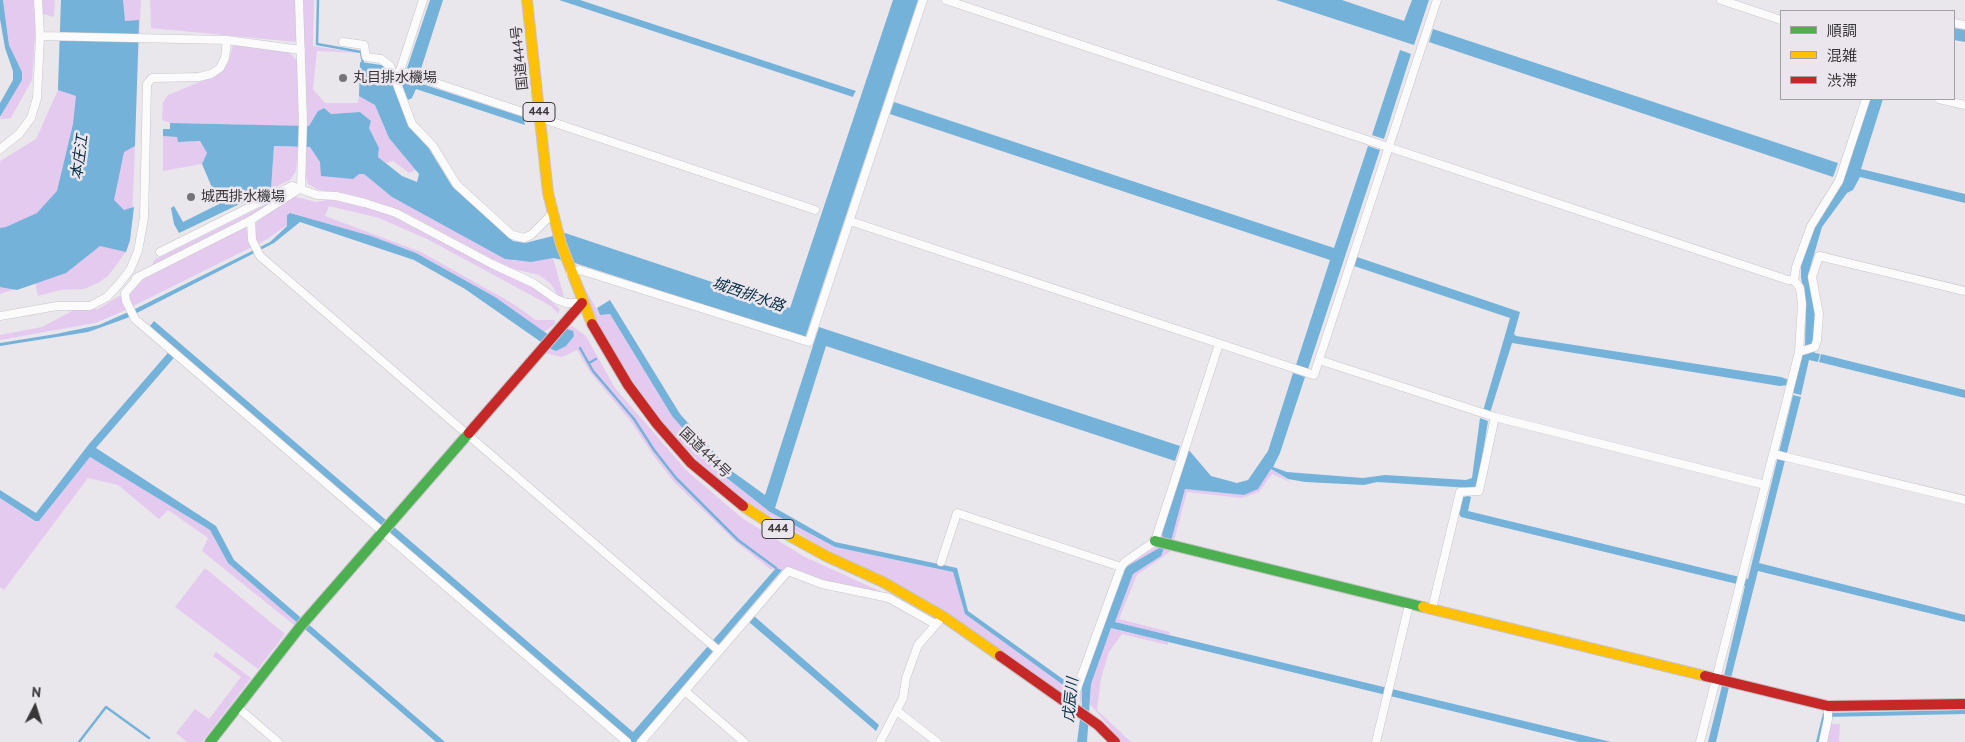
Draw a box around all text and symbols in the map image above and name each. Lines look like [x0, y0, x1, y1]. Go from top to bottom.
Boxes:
legend [1780, 10, 1955, 100]
text: 順調 [1827, 21, 1857, 40]
street label: 国道444号 [508, 25, 532, 91]
text: 混雑 [1827, 46, 1857, 65]
place label: 丸目排水機場 [353, 70, 437, 86]
text: 渋滞 [1827, 71, 1857, 90]
marker: 丸目排水機場 [337, 72, 349, 84]
road number: 444 [523, 102, 555, 121]
water label: 本庄江 [68, 133, 92, 181]
place label: 城西排水機場 [201, 189, 285, 205]
marker: 城西排水機場 [185, 191, 197, 203]
water label: 城西排水路 [710, 274, 786, 316]
street label: 国道444号 [676, 424, 734, 482]
road number: 444 [762, 520, 794, 538]
water label: 戊辰川 [1060, 677, 1082, 723]
north arrow [10, 682, 60, 732]
text: N [31, 683, 42, 701]

